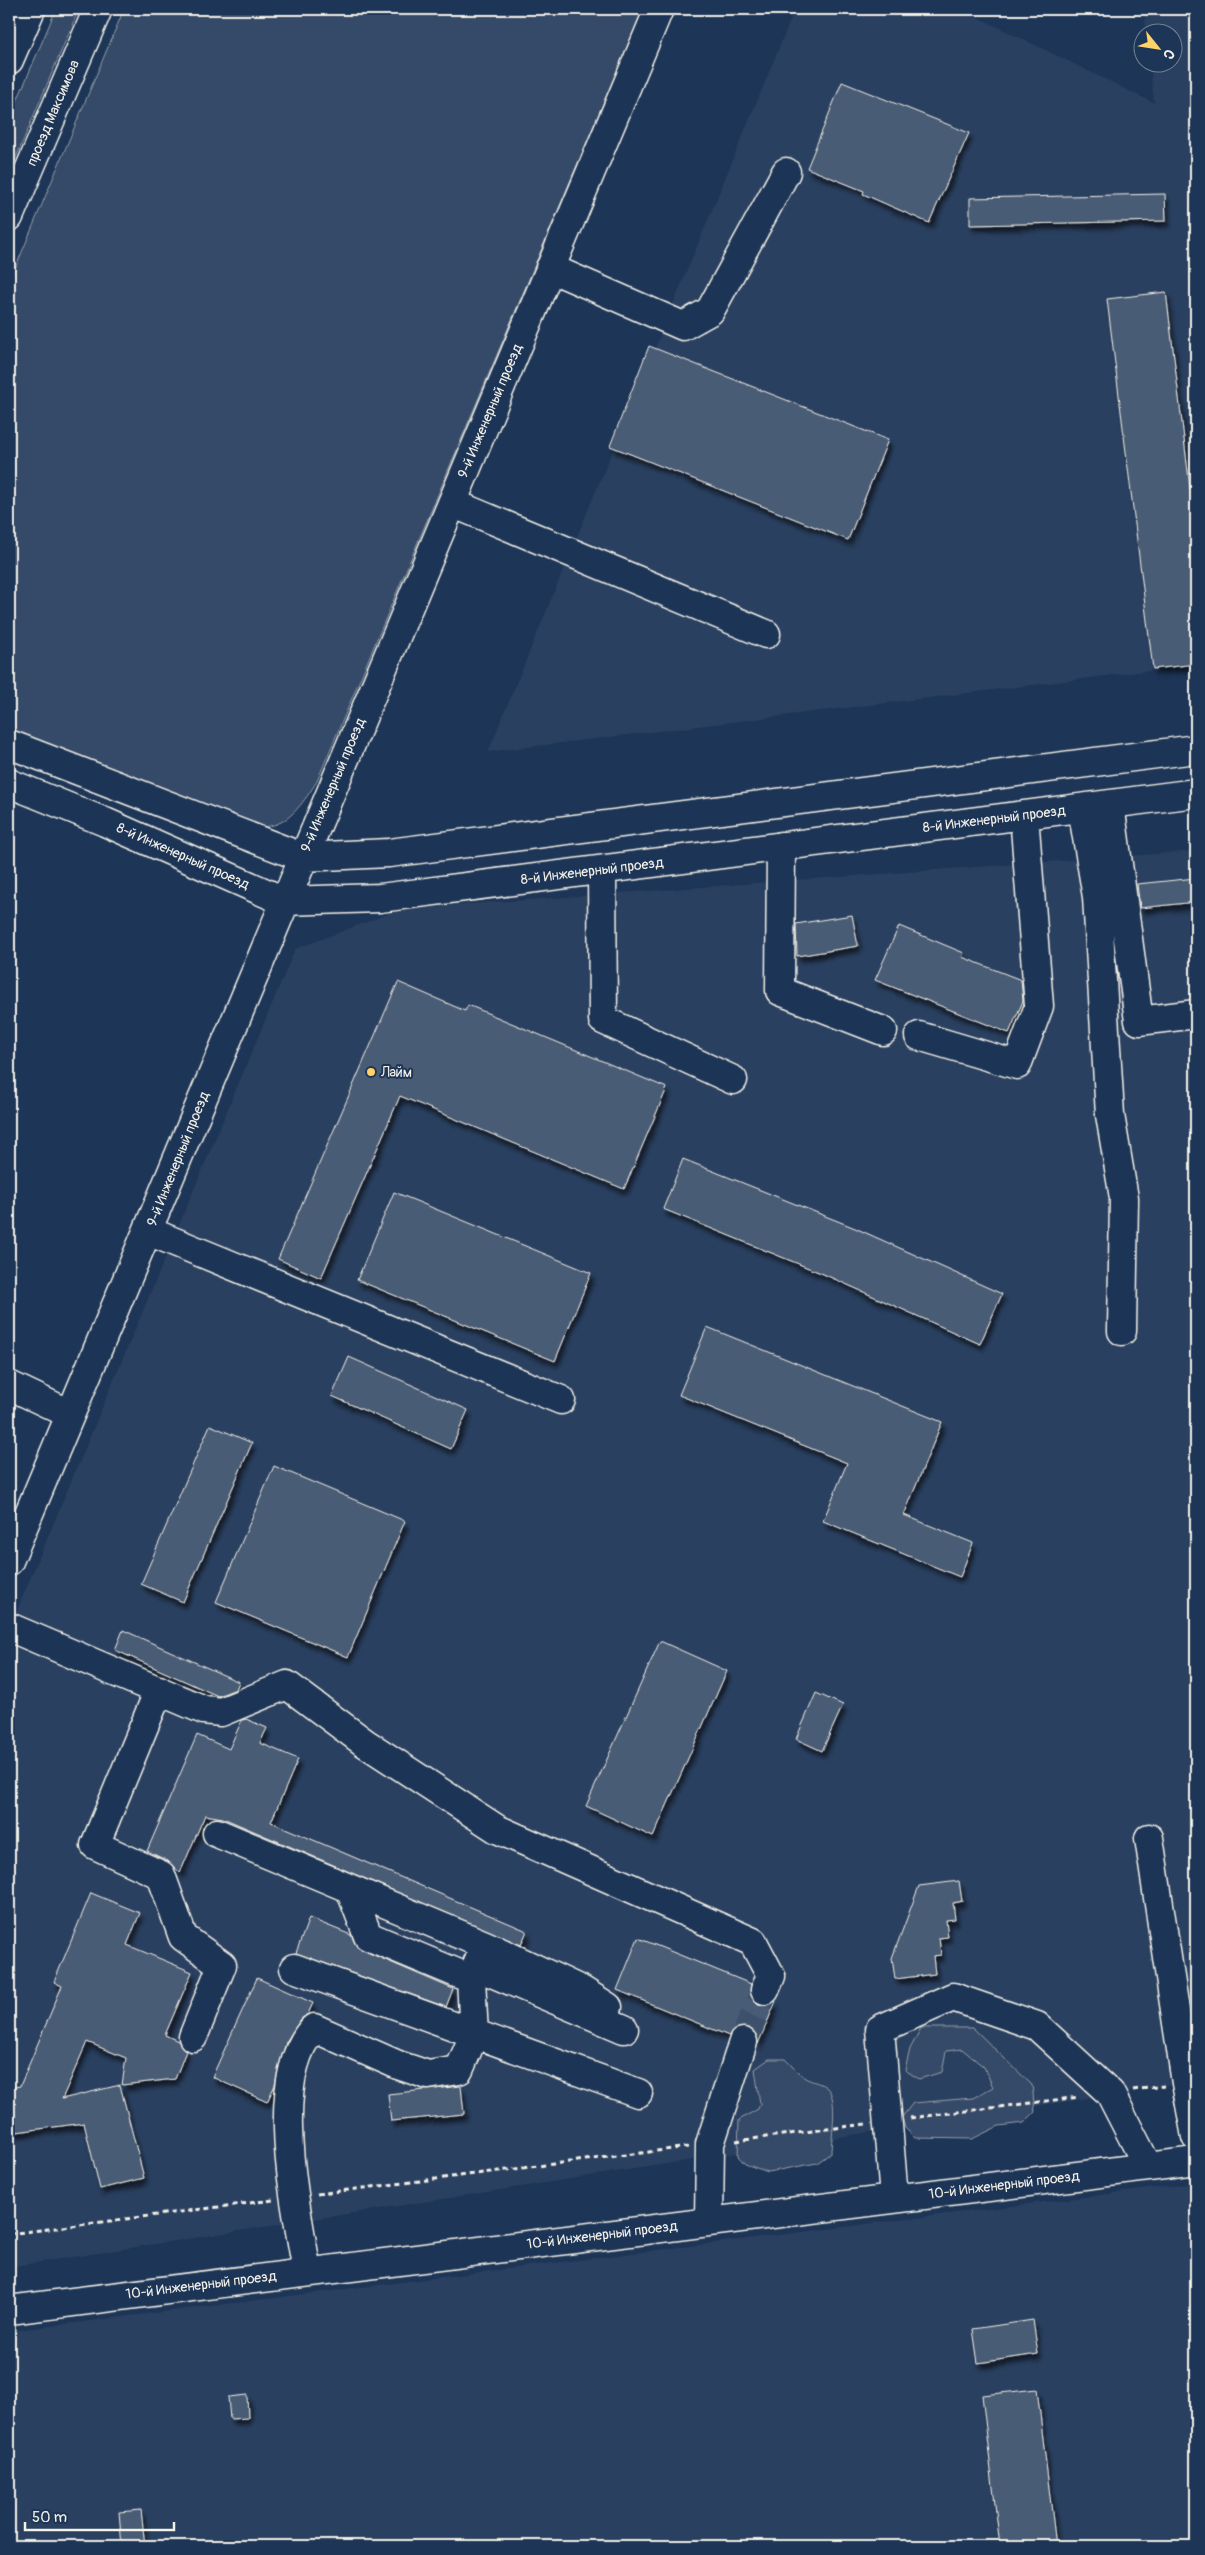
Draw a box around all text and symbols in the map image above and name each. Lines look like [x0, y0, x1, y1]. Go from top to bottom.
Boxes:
north arrow [1132, 22, 1182, 72]
text: С [1159, 46, 1178, 63]
street label: проезд Максимова [23, 57, 83, 169]
street label: 9-й Инженерный проезд [454, 341, 526, 480]
street label: 9-й Инженерный проезд [297, 715, 369, 854]
street label: 8-й Инженерный проезд [922, 802, 1067, 836]
street label: 8-й Инженерный проезд [114, 819, 253, 893]
street label: 8-й Инженерный проезд [520, 854, 665, 888]
place label: Лайм [380, 1064, 412, 1081]
marker: Лайм [365, 1066, 377, 1078]
street label: 9-й Инженерный проезд [143, 1089, 213, 1229]
street label: 10-й Инженерный проезд [928, 2167, 1081, 2203]
street label: 10-й Инженерный проезд [526, 2217, 679, 2253]
street label: 10-й Инженерный проезд [125, 2267, 278, 2303]
scale bar [25, 2500, 174, 2532]
text: 50 m [32, 2508, 67, 2527]

